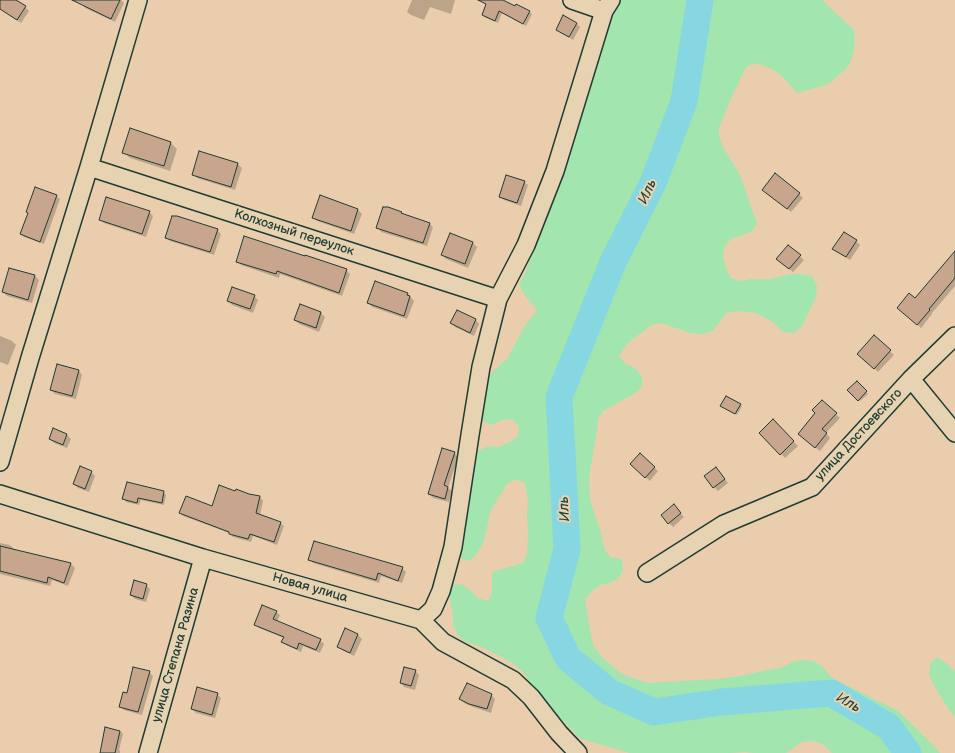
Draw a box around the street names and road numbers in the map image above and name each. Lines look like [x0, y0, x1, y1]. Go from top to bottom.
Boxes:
street label: Колхозный переулок [232, 206, 356, 260]
street label: улица Достоевского [812, 386, 906, 484]
street label: Новая улица [271, 570, 349, 606]
street label: улица Степана Разина [149, 586, 203, 724]

